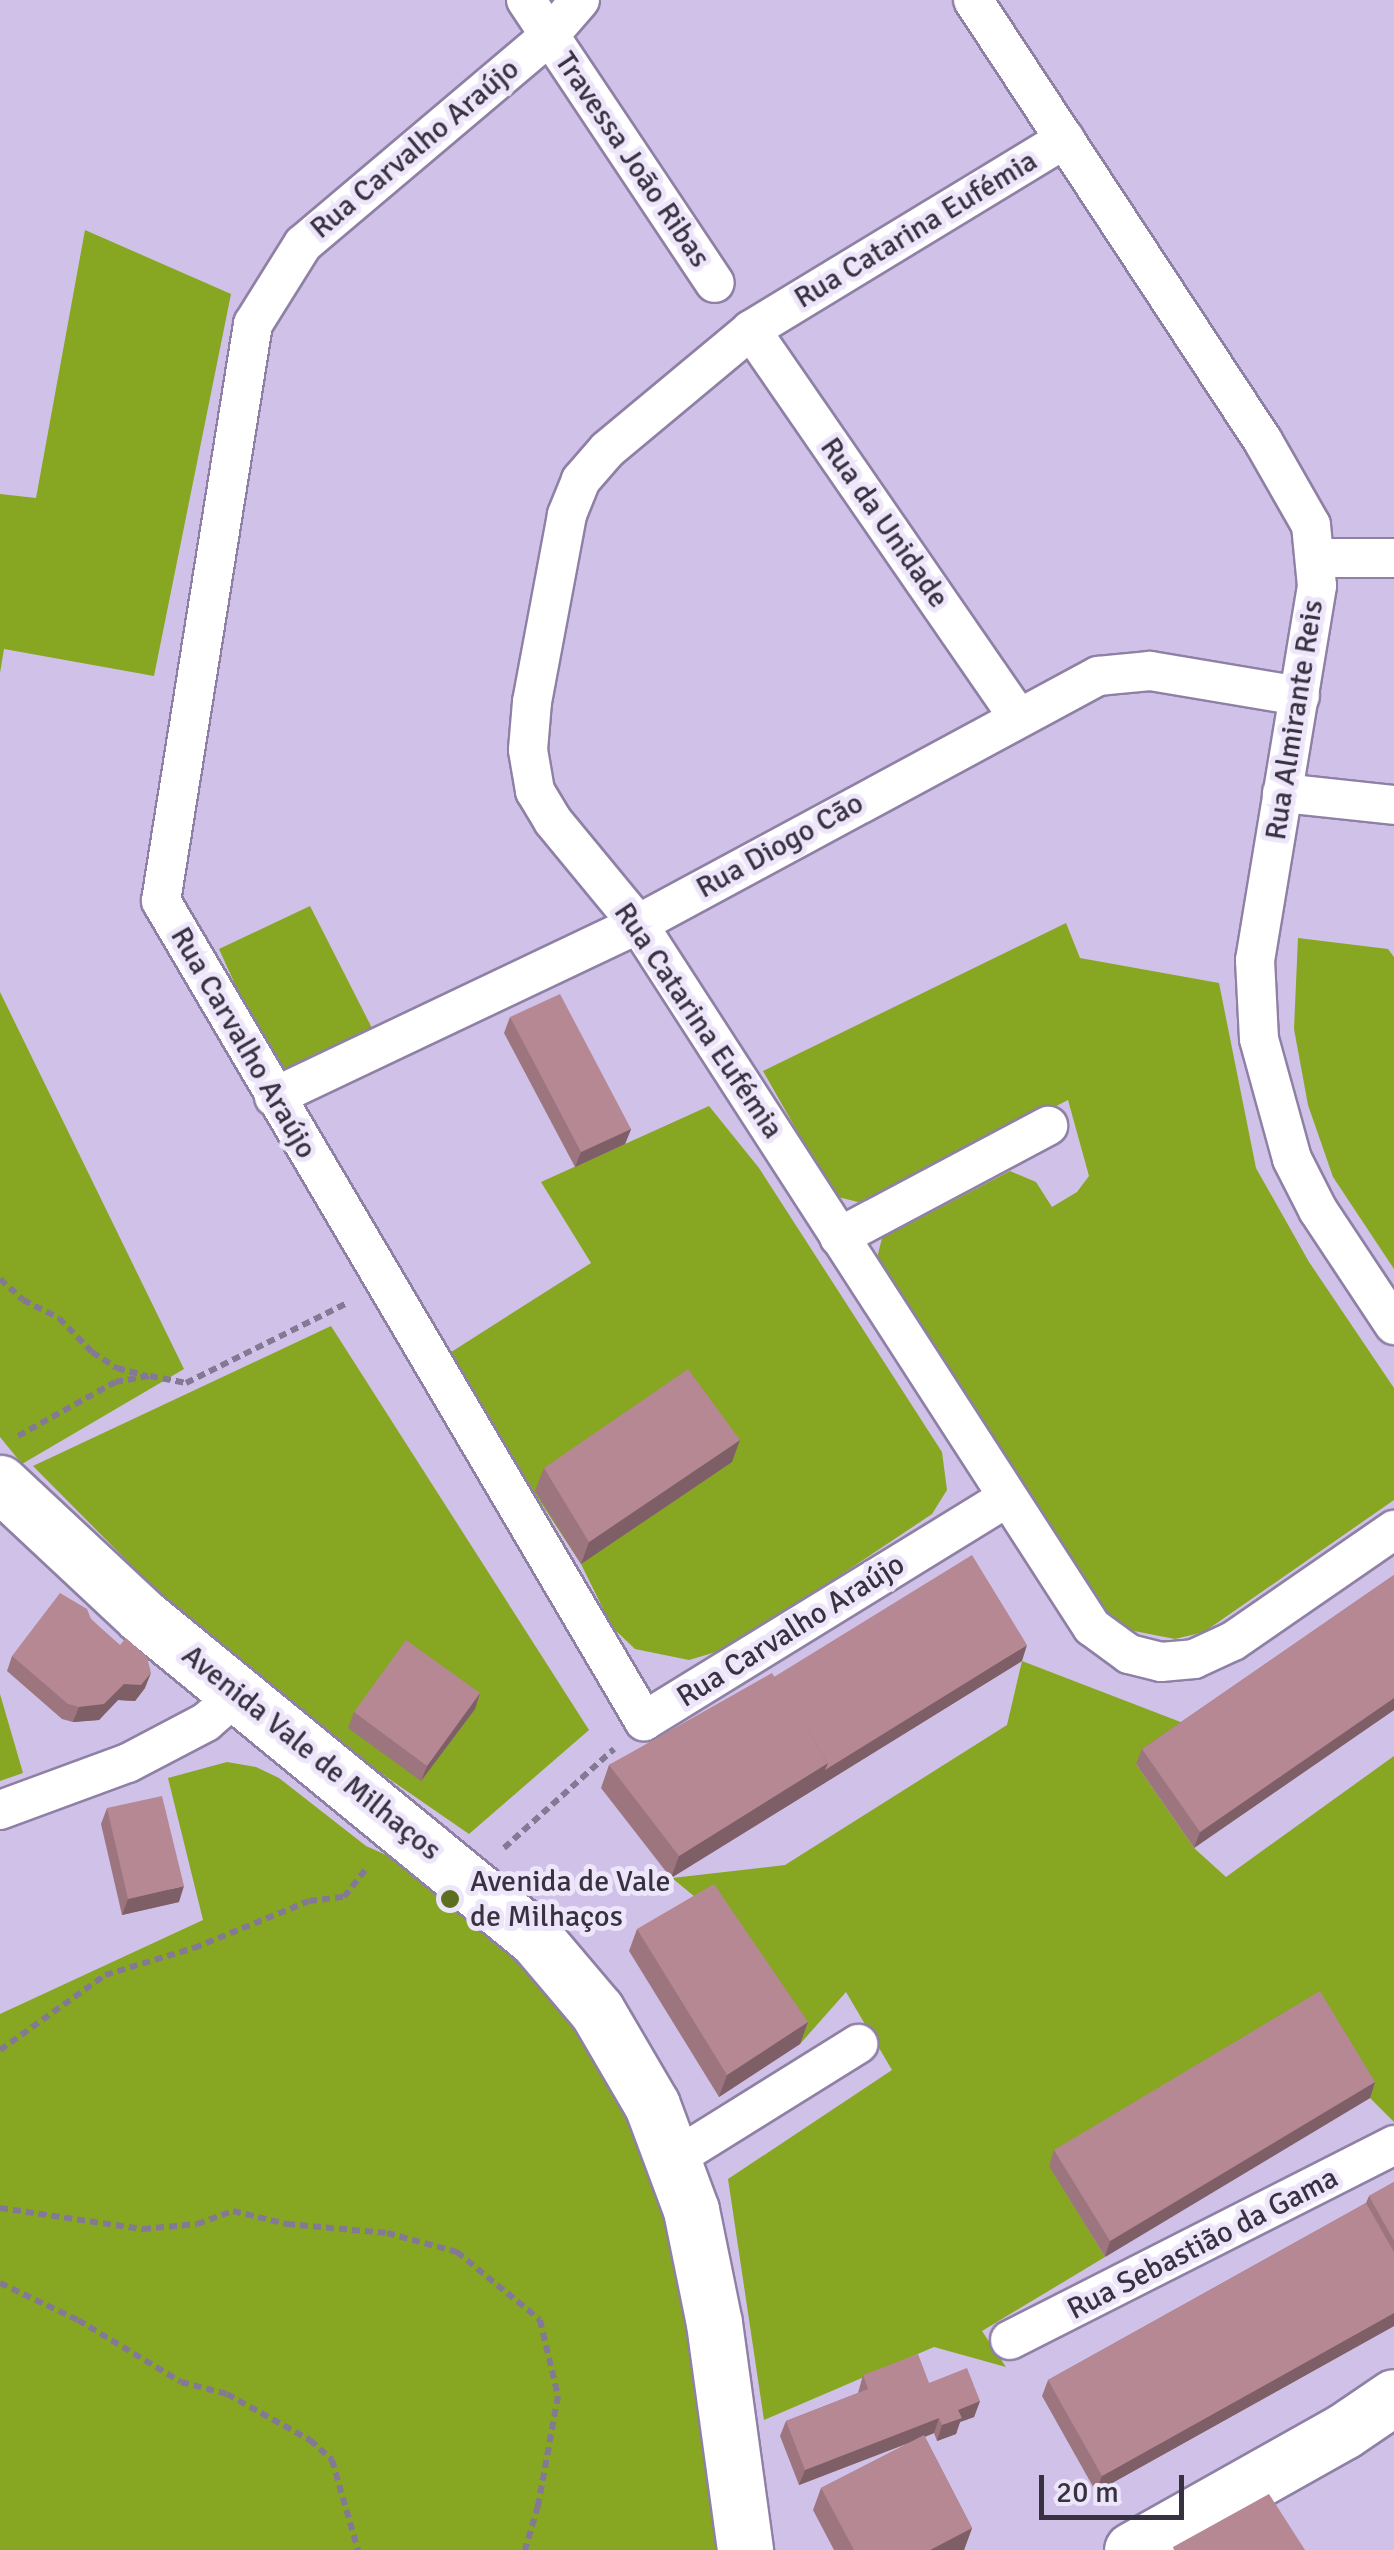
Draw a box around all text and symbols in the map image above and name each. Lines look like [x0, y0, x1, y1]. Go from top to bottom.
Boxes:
street label: Travessa João Ribas [547, 46, 717, 274]
street label: Rua Carvalho Araújo [303, 51, 527, 247]
street label: Rua Catarina Eufémia [788, 143, 1044, 317]
street label: Rua da Unidade [812, 431, 956, 615]
street label: Rua Almirante Reis [1258, 597, 1332, 843]
street label: Rua Diogo Cão [690, 785, 870, 907]
street label: Rua Catarina Eufémia [606, 896, 790, 1146]
street label: Rua Carvalho Araújo [162, 921, 324, 1165]
street label: Rua Carvalho Araújo [671, 1546, 911, 1716]
street label: Avenida Vale de Milhaços [174, 1638, 448, 1868]
place label: Avenida de Vale de Milhaços [470, 1864, 671, 1934]
marker: Avenida de Vale de Milhaços [439, 1888, 461, 1910]
street label: Rua Sebastião da Gama [1062, 2160, 1344, 2328]
scale bar [1044, 2455, 1189, 2517]
text: 20 m [1056, 2474, 1119, 2511]

